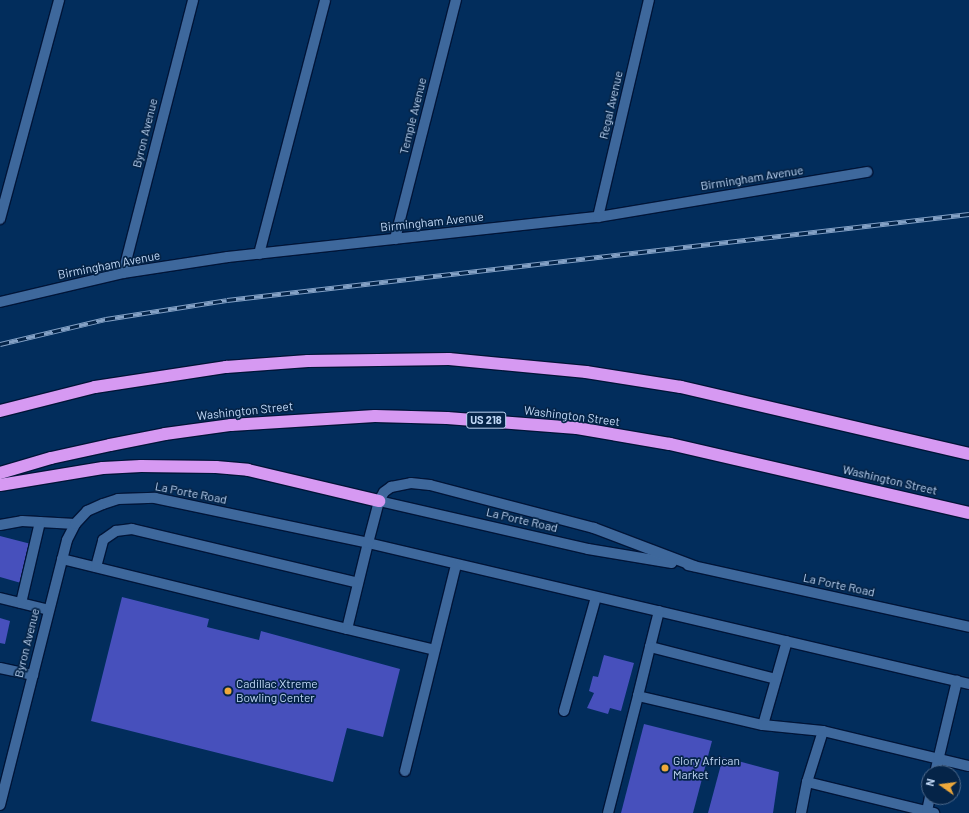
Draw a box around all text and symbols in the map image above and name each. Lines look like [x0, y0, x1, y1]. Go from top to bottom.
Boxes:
street label: Regal Avenue [596, 69, 626, 141]
street label: Temple Avenue [397, 76, 429, 156]
street label: Byron Avenue [129, 97, 161, 169]
street label: Birmingham Avenue [700, 163, 804, 193]
street label: Birmingham Avenue [380, 209, 484, 235]
street label: Birmingham Avenue [57, 248, 161, 282]
street label: Washington Street [196, 399, 294, 423]
street label: Washington Street [523, 403, 621, 429]
road number: US 218 [466, 411, 506, 429]
street label: Washington Street [841, 462, 939, 498]
street label: La Porte Road [154, 479, 228, 507]
street label: La Porte Road [485, 505, 559, 535]
street label: La Porte Road [802, 570, 876, 600]
street label: Byron Avenue [11, 607, 43, 679]
place label: Cadillac Xtreme Bowling Center [236, 677, 318, 705]
marker: Cadillac Xtreme Bowling Center [223, 686, 233, 696]
place label: Glory African Market [673, 754, 740, 782]
marker: Glory African Market [660, 763, 670, 773]
north arrow [921, 765, 961, 805]
text: N [923, 777, 937, 787]

